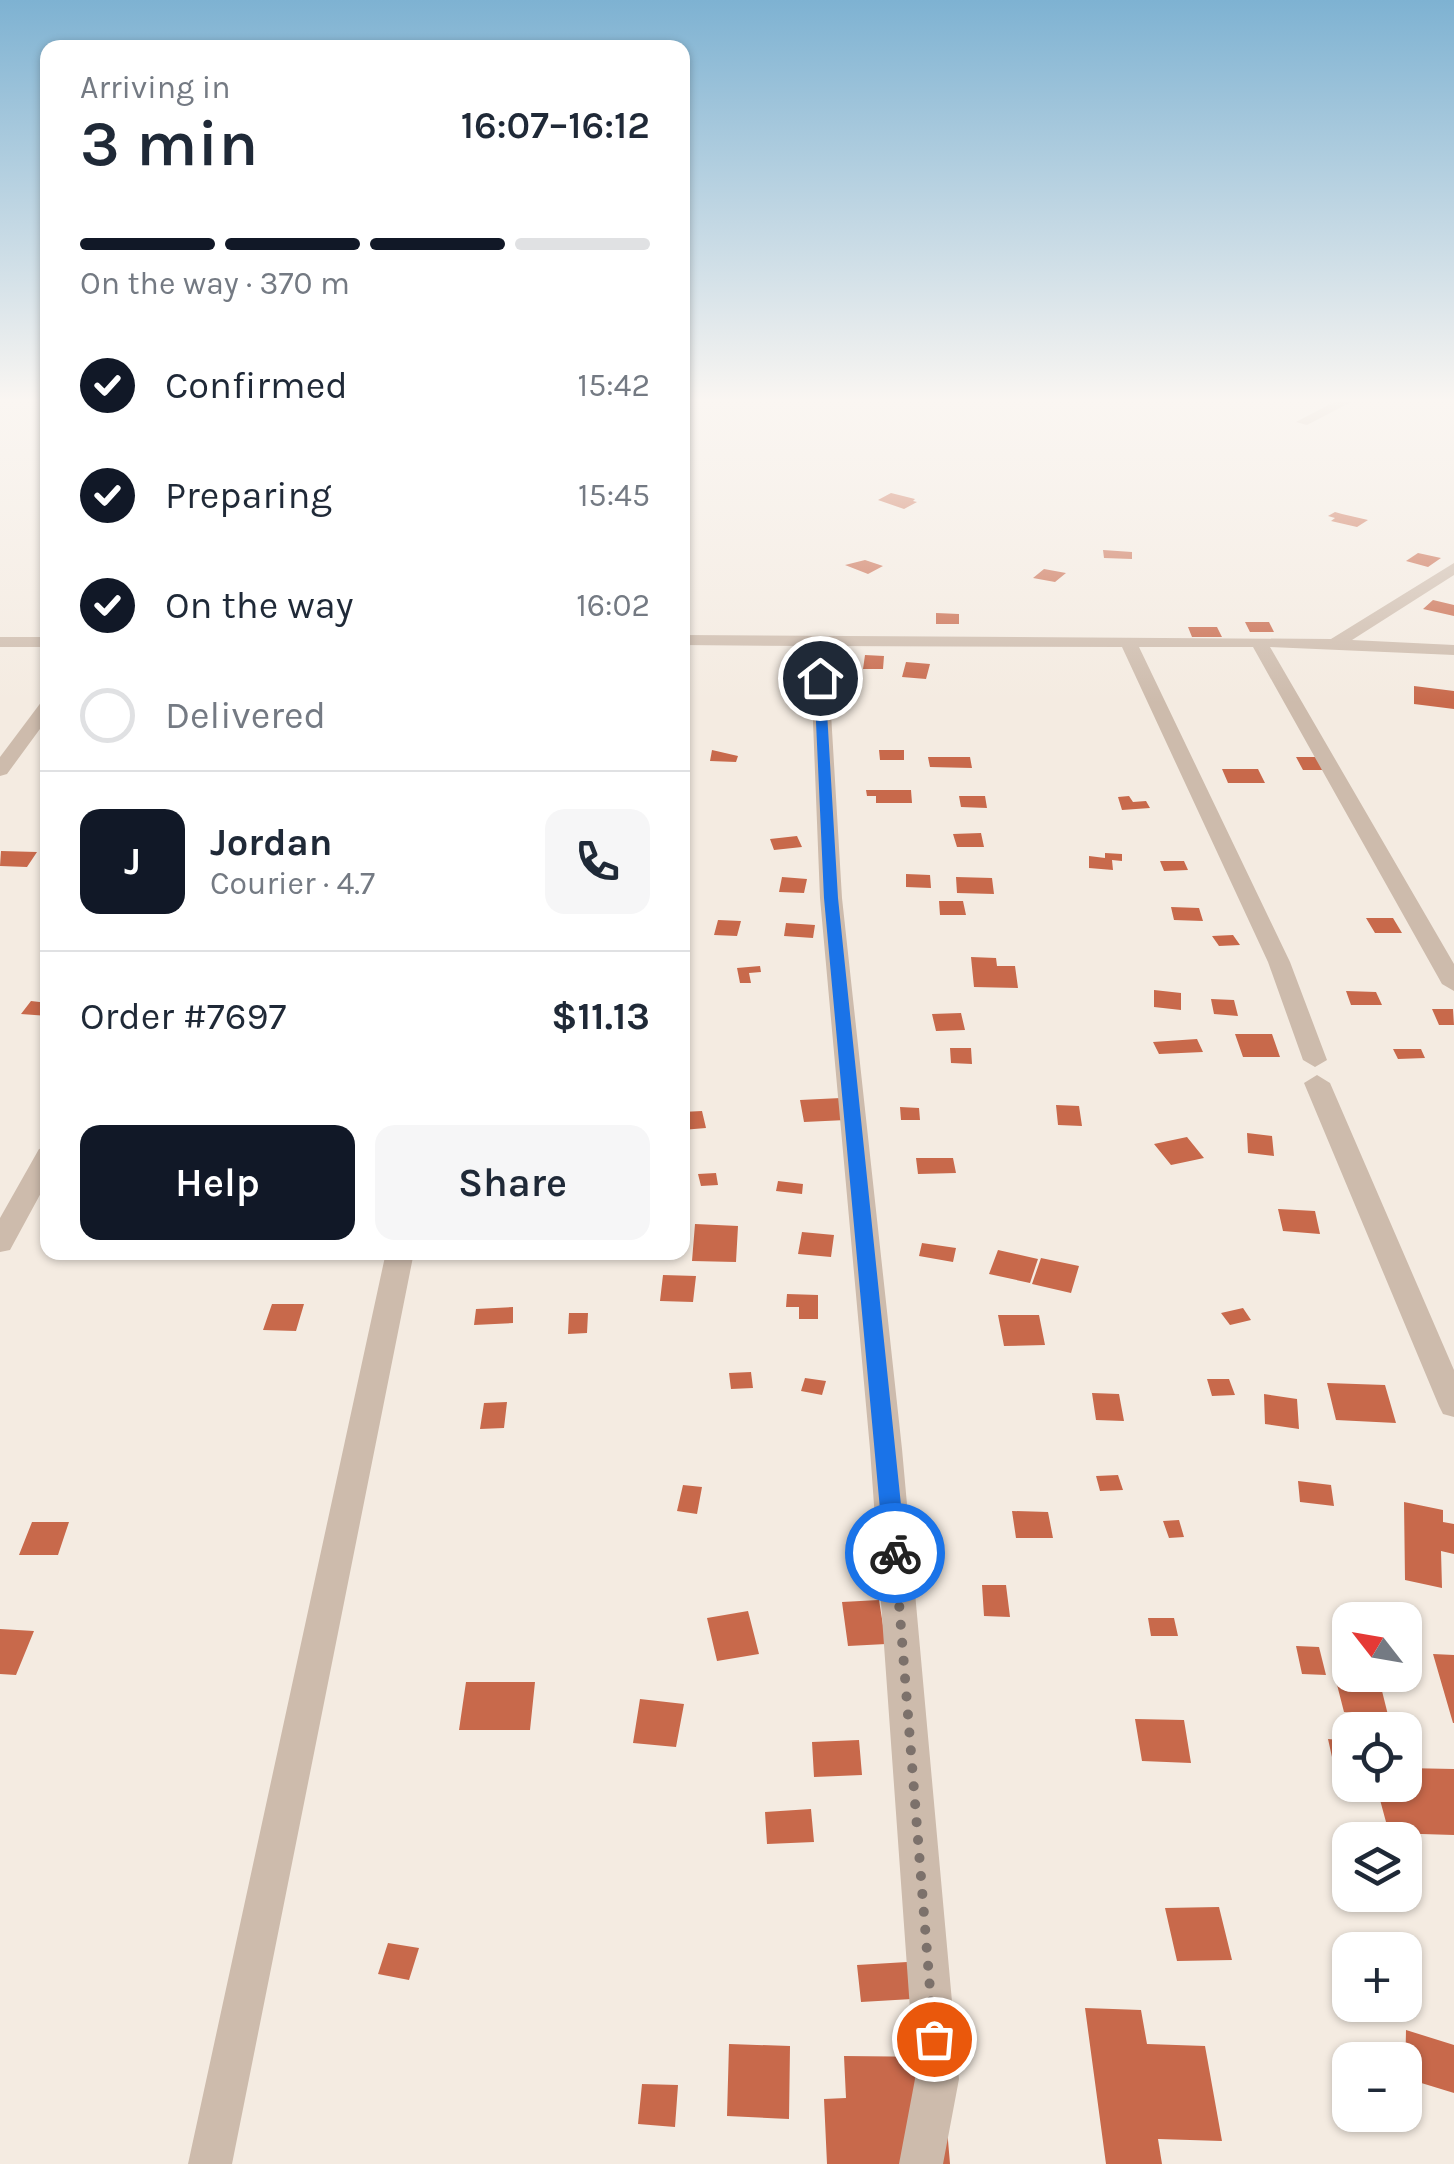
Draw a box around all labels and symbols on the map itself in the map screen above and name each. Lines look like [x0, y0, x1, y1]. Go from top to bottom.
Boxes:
pin [778, 636, 863, 721]
courier [845, 1503, 945, 1603]
north arrow [1332, 1602, 1422, 1692]
pin [892, 1997, 977, 2082]

